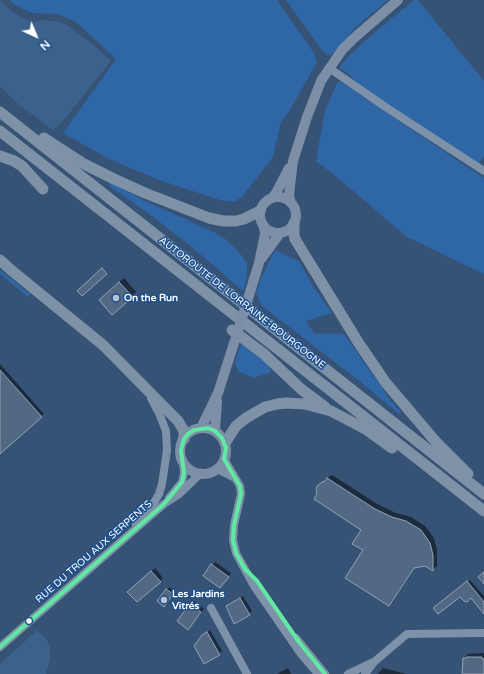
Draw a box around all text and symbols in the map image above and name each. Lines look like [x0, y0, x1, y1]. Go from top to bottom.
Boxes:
north arrow [16, 16, 56, 56]
text: N [37, 37, 52, 53]
street label: AUTOROUTE DE LORRAINE-BOURGOGNE [157, 234, 327, 372]
place label: On the Run [124, 292, 178, 304]
marker: On the Run [111, 293, 121, 303]
street label: RUE DU TROU AUX SERPENTS [33, 498, 155, 606]
place label: Les Jardins Vitrés [172, 588, 224, 612]
marker: Les Jardins Vitrés [159, 595, 169, 605]
unlabelled marker [24, 616, 34, 626]

